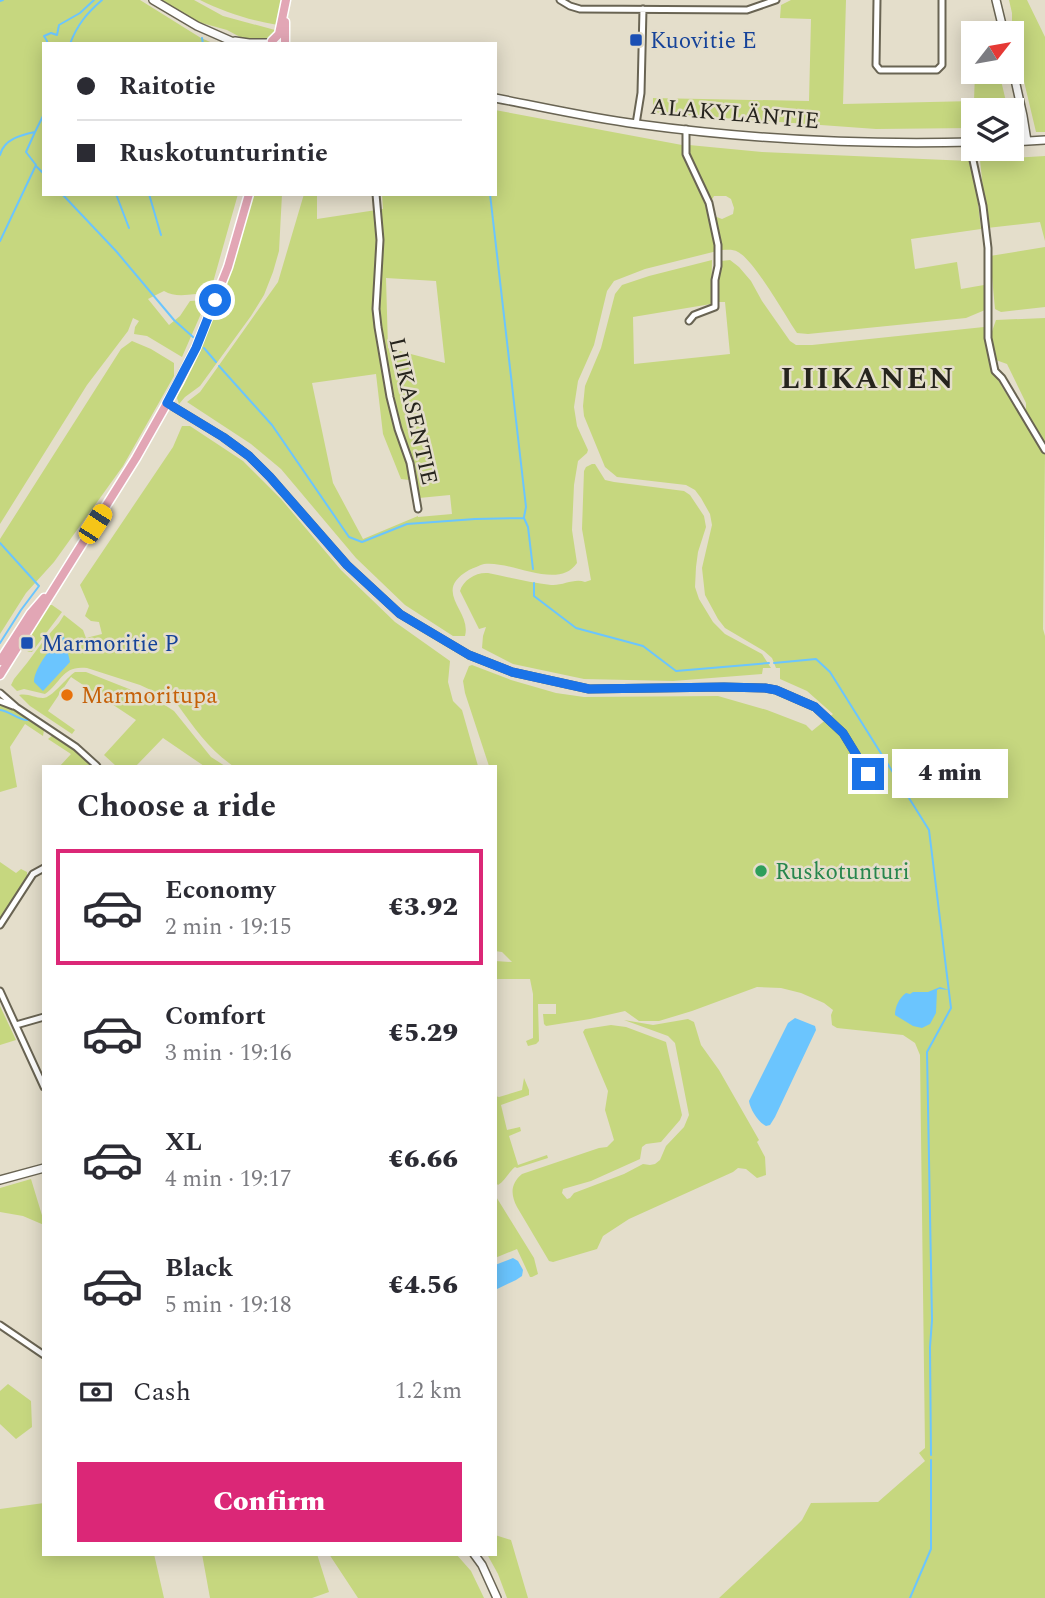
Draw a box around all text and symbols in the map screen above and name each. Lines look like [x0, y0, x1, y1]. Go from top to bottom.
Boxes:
north arrow [961, 21, 1024, 84]
map controls [961, 21, 1024, 161]
place label: Kuovitie E [650, 24, 757, 59]
marker: Kuovitie E [628, 32, 644, 48]
text: Raitotie [119, 66, 216, 106]
street label: ALAKYLÄNTIE [649, 90, 821, 139]
button: layers [961, 98, 1024, 161]
text: Ruskotunturintie [119, 133, 328, 173]
route start [199, 284, 231, 316]
street label: LIIKASENTIE [379, 334, 447, 489]
district label: LIIKANEN [781, 356, 955, 402]
car [75, 501, 116, 547]
place label: Marmoritie P [41, 627, 179, 662]
marker: Marmoritie P [19, 635, 35, 651]
place label: Marmoritupa [81, 679, 217, 714]
marker: Marmoritupa [59, 687, 75, 703]
callout: 4 min [892, 750, 1008, 798]
text: 4 min [918, 756, 982, 791]
route end [852, 758, 884, 790]
text: Choose a ride [77, 782, 276, 831]
place label: Ruskotunturi [775, 855, 910, 890]
marker: Ruskotunturi [753, 863, 769, 879]
text: Economy [165, 870, 275, 910]
icon: car [81, 876, 144, 939]
text: €3.92 [388, 887, 458, 927]
text: 2 min · 19:15 [165, 910, 292, 945]
text: Comfort [165, 996, 266, 1036]
icon: car [81, 1002, 144, 1065]
text: €5.29 [388, 1013, 458, 1053]
text: 3 min · 19:16 [165, 1036, 292, 1071]
text: XL [165, 1122, 202, 1162]
icon: car [81, 1128, 144, 1191]
text: €6.66 [388, 1139, 458, 1179]
text: 4 min · 19:17 [165, 1162, 292, 1197]
text: Black [165, 1248, 233, 1288]
icon: car [81, 1254, 144, 1317]
text: €4.56 [388, 1265, 458, 1305]
text: 5 min · 19:18 [165, 1288, 292, 1323]
text: Cash [133, 1372, 191, 1412]
icon: cash [77, 1373, 115, 1411]
text: 1.2 km [395, 1374, 462, 1409]
button: Confirm [77, 1462, 462, 1542]

